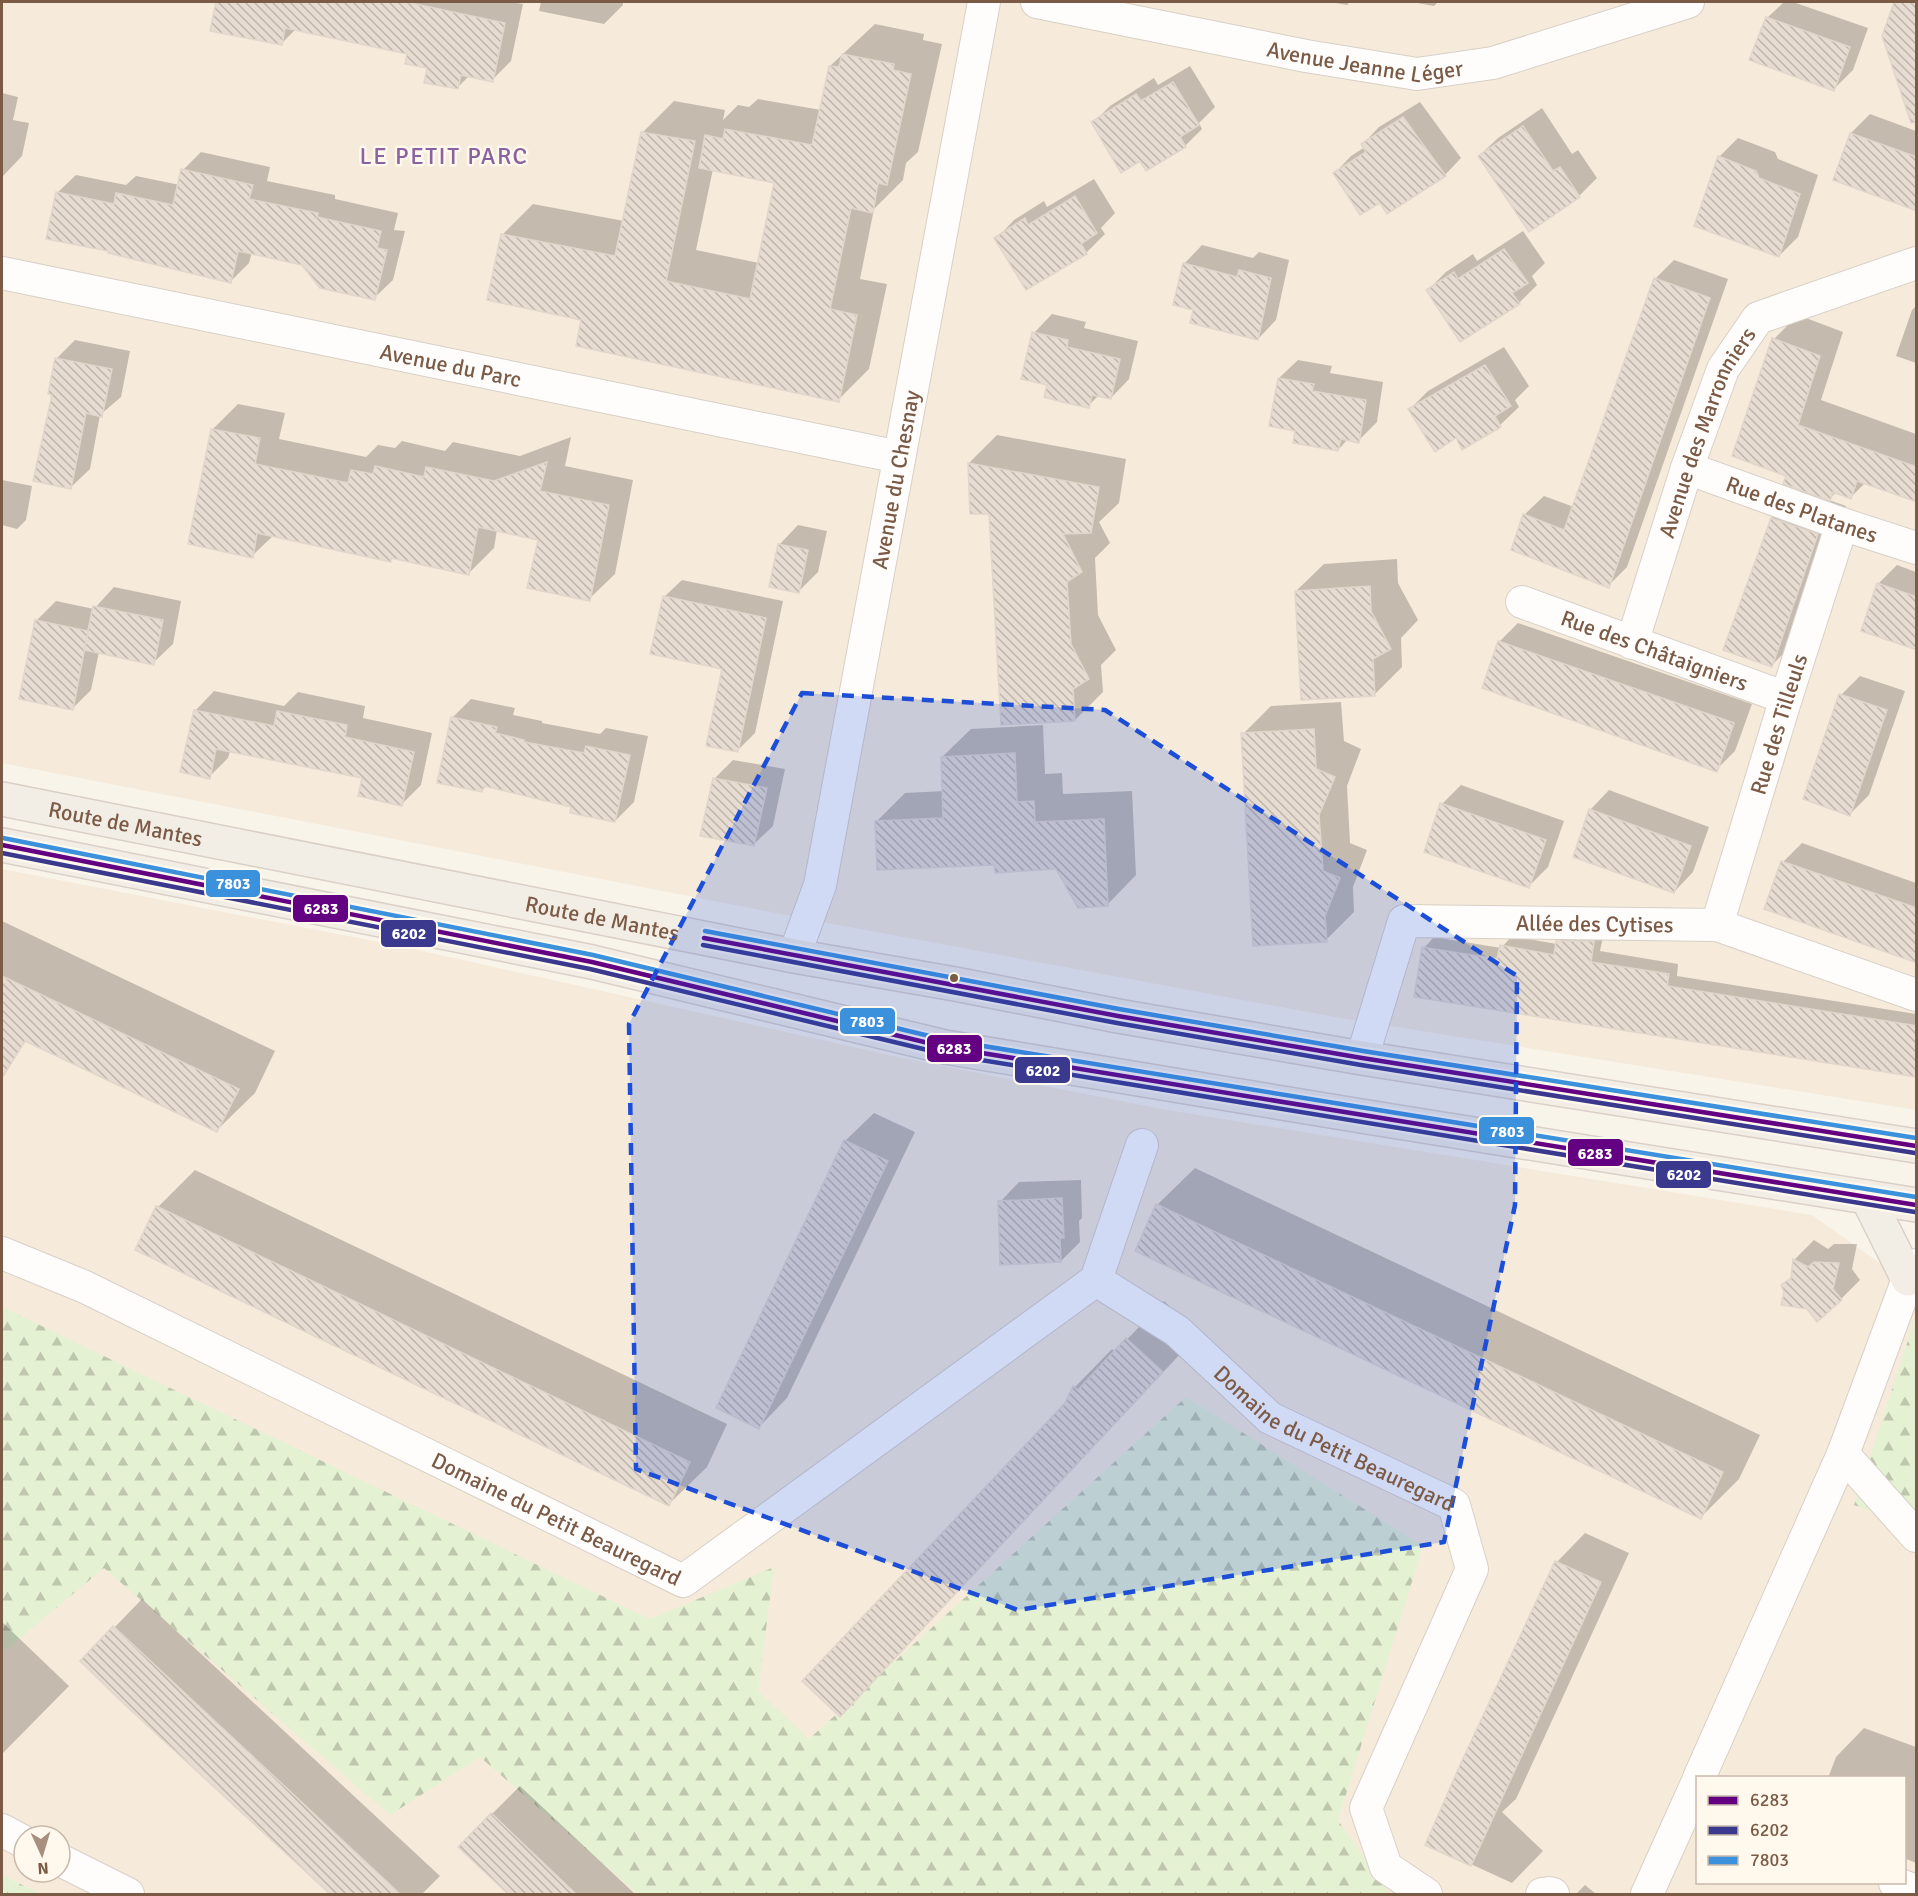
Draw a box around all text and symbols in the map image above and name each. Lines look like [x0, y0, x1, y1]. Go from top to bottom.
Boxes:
street label: Avenue Jeanne Léger [1264, 35, 1465, 89]
district label: LE PETIT PARC [359, 141, 529, 171]
street label: Avenue des Marronniers [1653, 322, 1762, 541]
street label: Avenue du Parc [378, 338, 524, 393]
street label: Avenue du Chesnay [866, 387, 926, 571]
street label: Rue des Platanes [1722, 470, 1881, 549]
street label: Rue des Châtaigniers [1557, 604, 1752, 697]
street label: Rue des Tilleuls [1744, 650, 1813, 798]
street label: Route de Mantes [46, 796, 205, 852]
line badge: 7803 [205, 869, 261, 898]
text: 7803 [216, 874, 250, 894]
street label: Route de Mantes [523, 890, 682, 947]
line badge: 6283 [292, 894, 349, 923]
text: 6283 [304, 899, 338, 919]
street label: Allée des Cytises [1516, 909, 1674, 938]
line badge: 6202 [380, 919, 437, 948]
text: 6202 [392, 924, 426, 944]
unlabelled marker [948, 972, 960, 984]
line badge: 7803 [839, 1007, 896, 1035]
text: 7803 [850, 1012, 884, 1032]
line badge: 6283 [926, 1034, 983, 1063]
text: 6283 [937, 1039, 971, 1059]
line badge: 6202 [1014, 1056, 1071, 1084]
text: 6202 [1026, 1061, 1060, 1081]
line badge: 7803 [1478, 1116, 1535, 1145]
text: 7803 [1490, 1122, 1524, 1142]
line badge: 6283 [1567, 1138, 1624, 1167]
text: 6283 [1578, 1144, 1612, 1164]
line badge: 6202 [1655, 1160, 1712, 1189]
text: 6202 [1667, 1165, 1701, 1185]
street label: Domaine du Petit Beauregard [1208, 1360, 1459, 1517]
street label: Domaine du Petit Beauregard [427, 1447, 685, 1592]
legend [1696, 1776, 1906, 1884]
text: 6283 [1750, 1789, 1789, 1811]
text: 6202 [1750, 1819, 1789, 1841]
north arrow [12, 1824, 72, 1884]
text: 7803 [1750, 1849, 1789, 1871]
text: N [37, 1858, 49, 1878]

